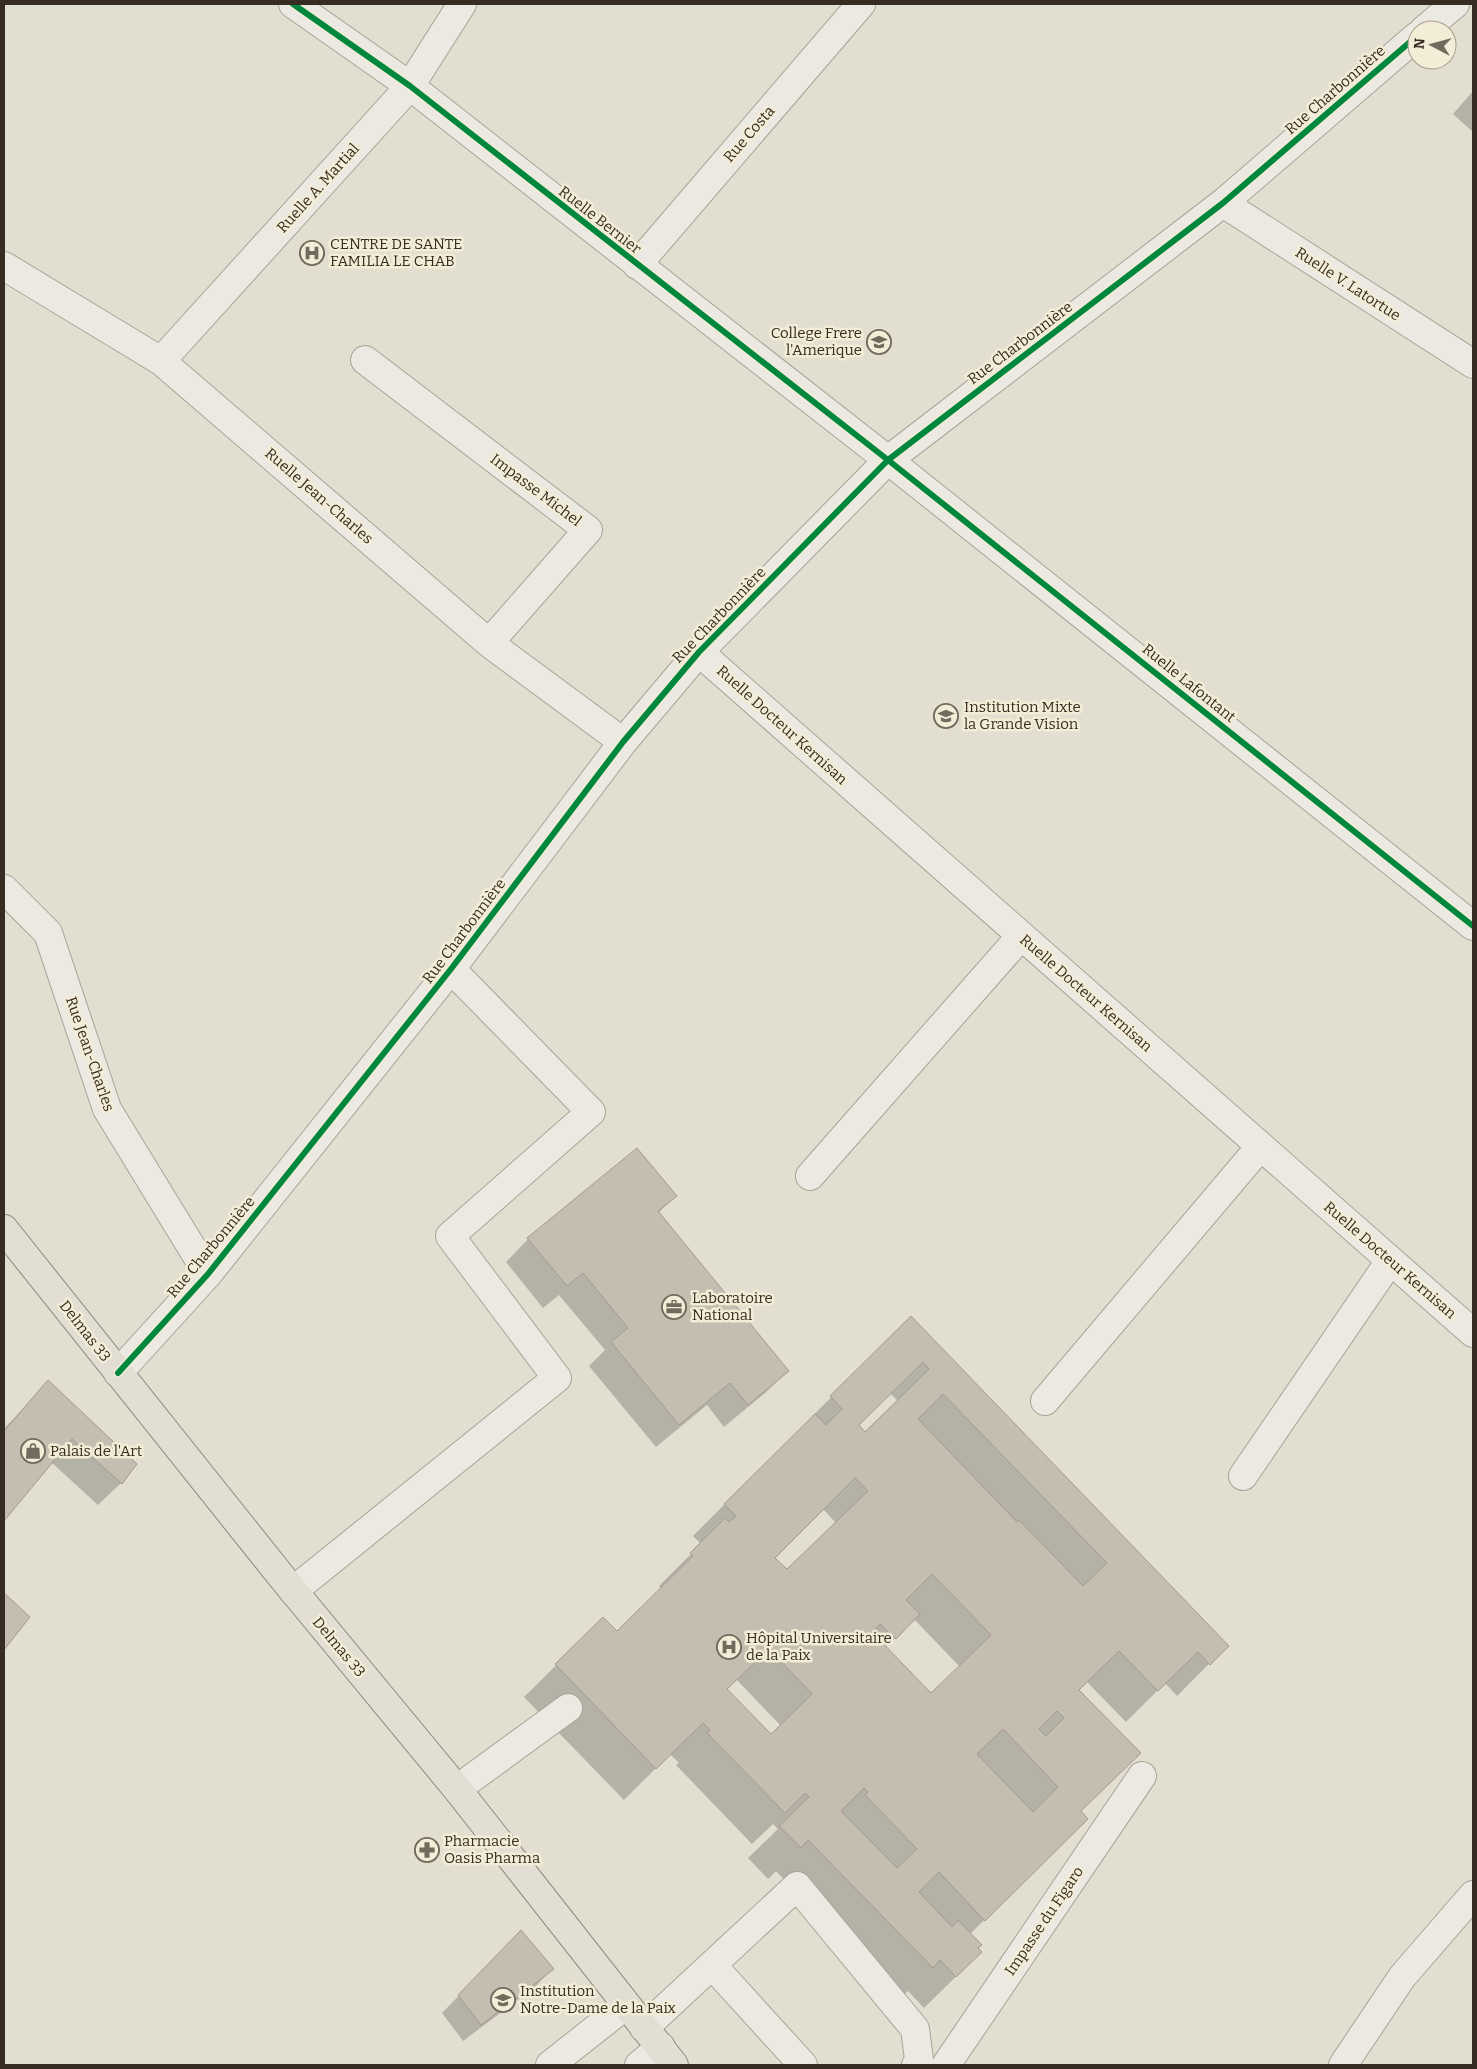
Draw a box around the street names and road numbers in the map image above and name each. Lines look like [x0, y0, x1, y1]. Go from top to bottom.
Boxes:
street label: Rue Charbonnière [1281, 42, 1389, 138]
street label: Rue Costa [720, 102, 778, 166]
street label: Ruelle A. Martial [273, 140, 363, 236]
street label: Ruelle Bernier [555, 182, 645, 258]
street label: Ruelle V. Latortue [1292, 243, 1404, 325]
street label: Rue Charbonnière [964, 298, 1076, 388]
street label: Ruelle Jean-Charles [261, 444, 377, 548]
street label: Impasse Michel [487, 450, 585, 530]
street label: Rue Charbonnière [669, 563, 769, 667]
street label: Ruelle Lafontant [1139, 640, 1240, 726]
street label: Ruelle Docteur Kernisan [713, 662, 851, 789]
street label: Rue Charbonnière [419, 875, 509, 987]
street label: Ruelle Docteur Kernisan [1016, 931, 1156, 1056]
street label: Rue Jean-Charles [62, 994, 118, 1114]
street label: Rue Charbonnière [163, 1193, 259, 1301]
street label: Ruelle Docteur Kernisan [1320, 1198, 1460, 1323]
street label: Delmas 33 [56, 1297, 114, 1365]
street label: Delmas 33 [309, 1613, 369, 1681]
street label: Impasse du Figaro [1001, 1863, 1087, 1979]

